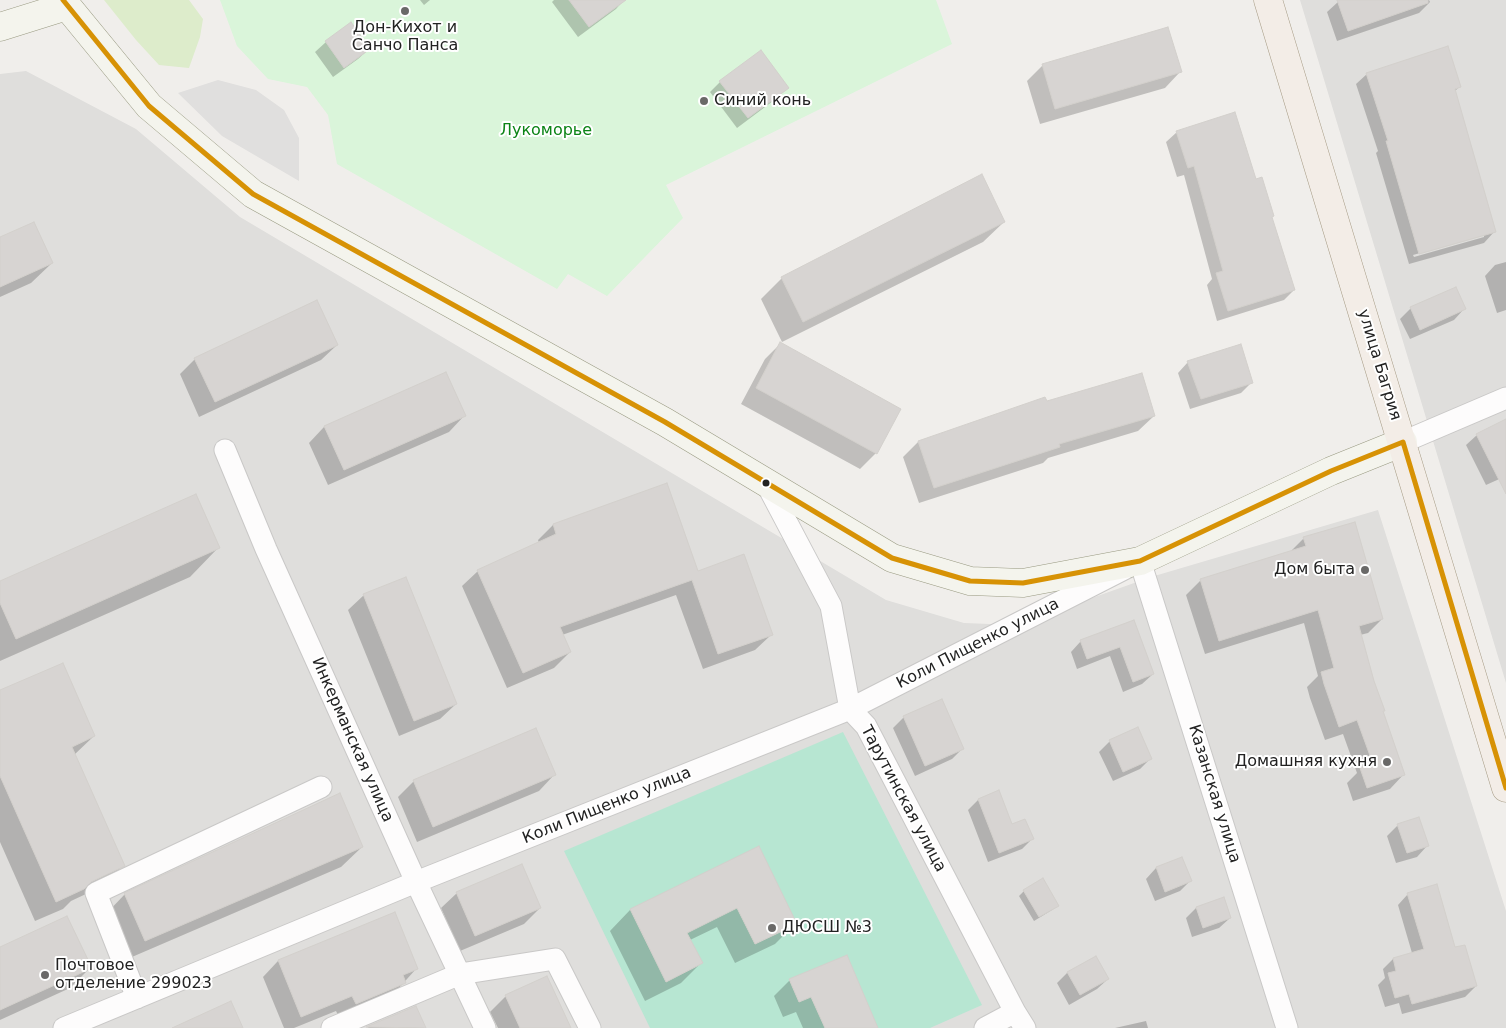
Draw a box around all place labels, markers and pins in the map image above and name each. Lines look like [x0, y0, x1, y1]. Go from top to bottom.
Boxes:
marker: Дон-Кихот и Санчо Панса [399, 5, 411, 17]
place label: Дон-Кихот и Санчо Панса [352, 18, 458, 56]
place label: Синий конь [714, 91, 811, 111]
marker: Синий конь [698, 95, 710, 107]
unlabelled marker [761, 478, 771, 488]
place label: Дом быта [1274, 560, 1355, 580]
marker: Дом быта [1359, 564, 1371, 576]
place label: Домашняя кухня [1235, 752, 1377, 772]
marker: Домашняя кухня [1381, 756, 1393, 768]
place label: ДЮСШ №3 [782, 918, 872, 938]
marker: ДЮСШ №3 [766, 922, 778, 934]
place label: Почтовое отделение 299023 [55, 956, 212, 994]
marker: Почтовое отделение 299023 [39, 969, 51, 981]

